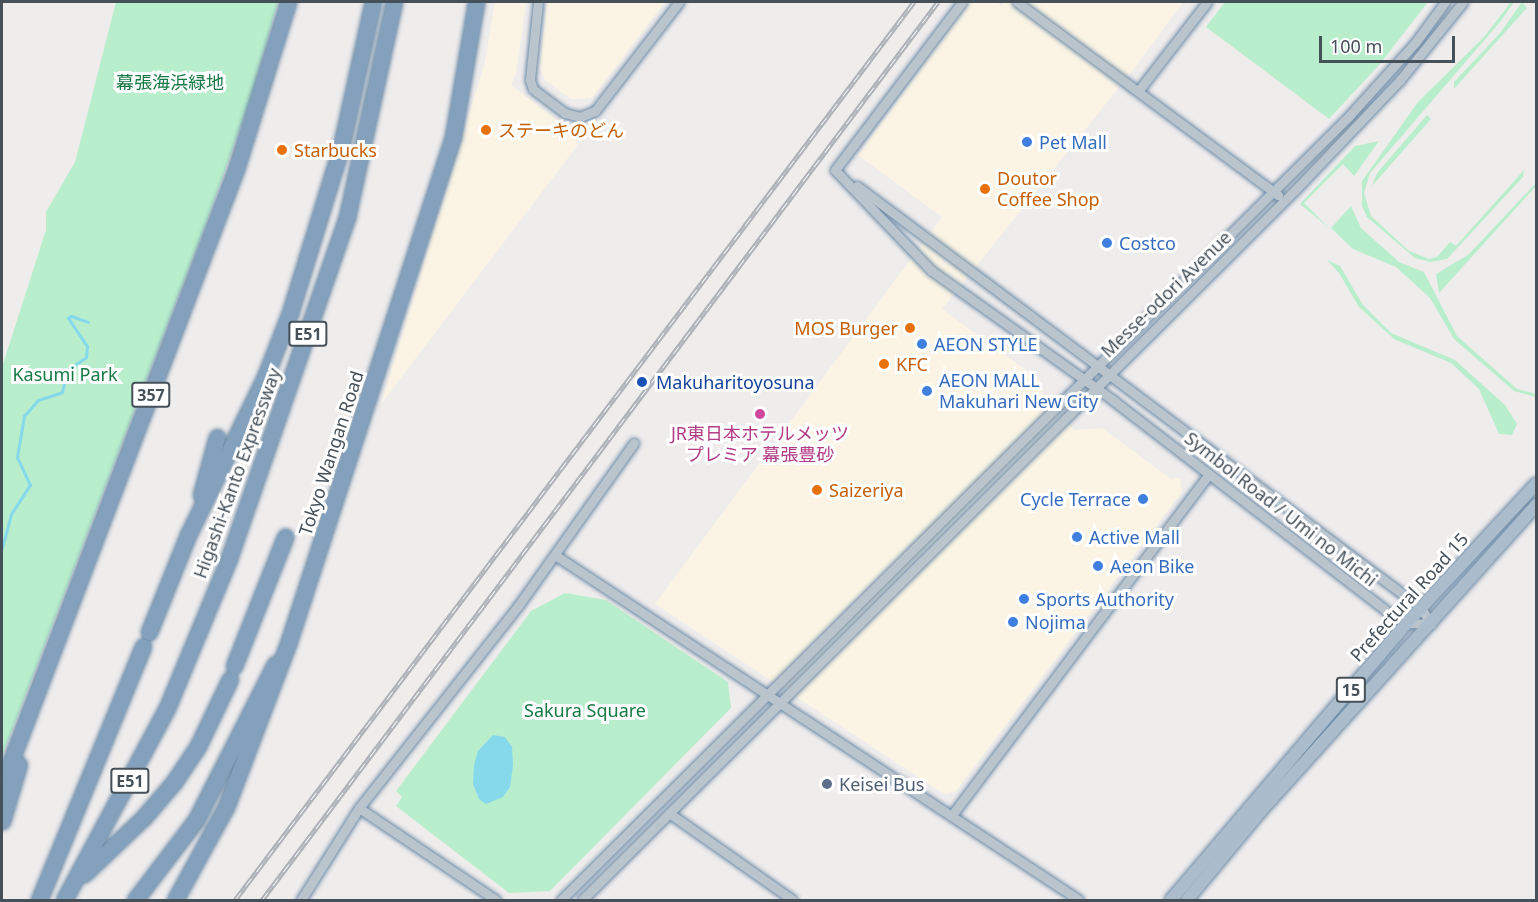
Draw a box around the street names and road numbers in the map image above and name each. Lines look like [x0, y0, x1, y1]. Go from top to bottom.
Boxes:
street label: Messe-odori Avenue [1096, 226, 1236, 362]
road number: E51 [287, 321, 329, 347]
street label: Higashi-Kanto Expressway [189, 365, 285, 581]
street label: Tokyo Wangan Road [294, 368, 368, 538]
road number: 357 [130, 382, 172, 408]
street label: Symbol Road / Umi no Michi [1181, 427, 1381, 591]
street label: Prefectural Road 15 [1346, 528, 1472, 666]
road number: 15 [1334, 677, 1368, 703]
road number: E51 [109, 768, 151, 794]

